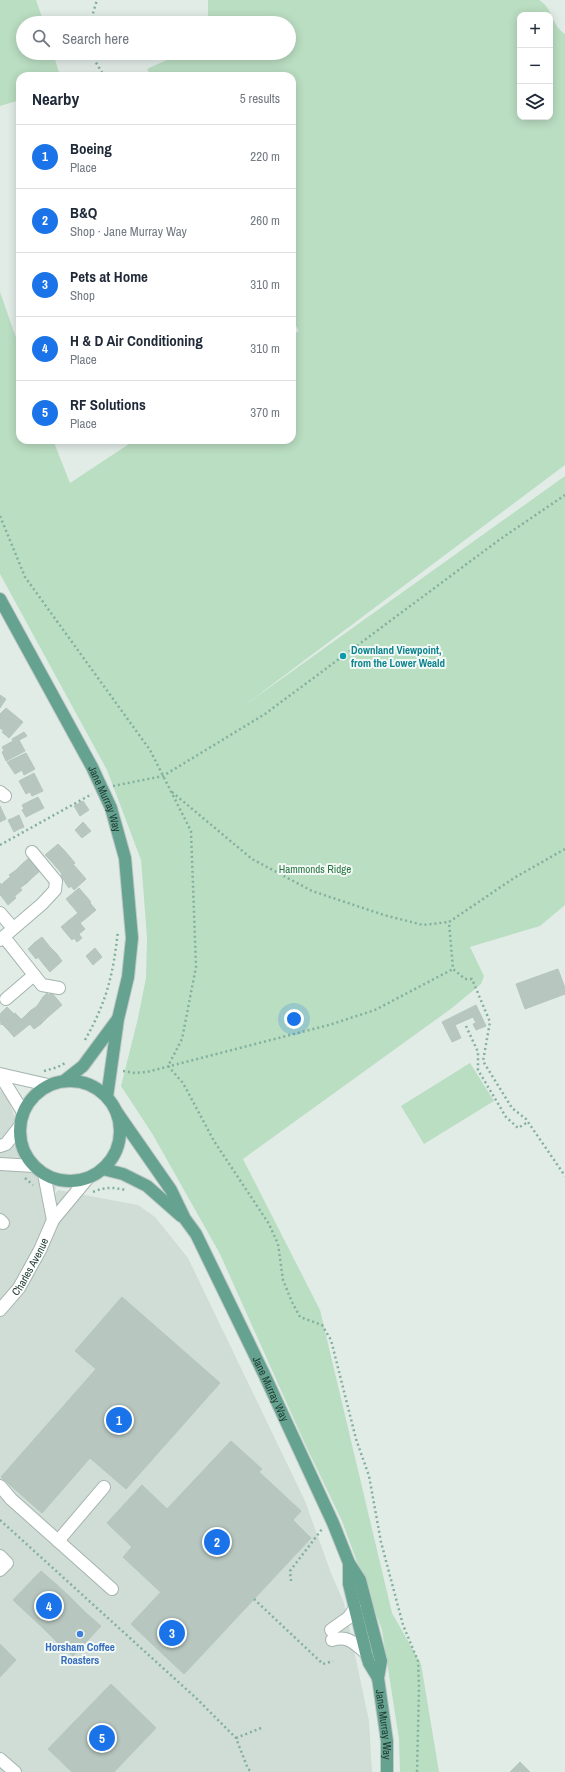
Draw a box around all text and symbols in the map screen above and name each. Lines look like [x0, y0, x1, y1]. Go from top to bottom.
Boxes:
map controls [517, 12, 553, 120]
button: + [517, 12, 553, 48]
search box [16, 16, 296, 60]
icon: search [30, 27, 52, 49]
text: Search here [62, 28, 129, 49]
button: − [517, 48, 553, 84]
button: layers [517, 84, 553, 120]
text: Nearby [32, 87, 79, 110]
text: 5 results [240, 90, 280, 107]
text: Boeing [70, 138, 112, 159]
text: 1 [42, 148, 48, 165]
text: 220 m [250, 148, 280, 165]
text: Place [70, 159, 97, 176]
text: B&Q [70, 202, 97, 223]
text: 2 [42, 212, 48, 229]
text: 260 m [250, 212, 280, 229]
text: Shop · Jane Murray Way [70, 223, 187, 240]
text: Pets at Home [70, 266, 148, 287]
text: 3 [42, 276, 48, 293]
text: 310 m [250, 276, 280, 293]
text: Shop [70, 287, 95, 304]
text: H & D Air Conditioning [70, 330, 203, 351]
text: 4 [42, 340, 48, 357]
text: 310 m [250, 340, 280, 357]
text: Place [70, 351, 97, 368]
text: RF Solutions [70, 394, 146, 415]
text: 5 [42, 404, 48, 421]
text: 370 m [250, 404, 280, 421]
text: Place [70, 415, 97, 432]
place label: Downland Viewpoint, from the Lower Weald [351, 643, 445, 670]
marker: Downland Viewpoint, from the Lower Weald [338, 651, 348, 661]
street label: Jane Murray Way [85, 763, 124, 834]
park label: Hammonds Ridge [279, 862, 351, 876]
your location [284, 1009, 304, 1029]
street label: Charles Avenue [9, 1236, 51, 1299]
street label: Jane Murray Way [249, 1354, 292, 1424]
pin: 1 [106, 1405, 132, 1435]
pin: 2 [204, 1527, 230, 1557]
pin: 4 [36, 1591, 62, 1621]
pin: 3 [159, 1618, 185, 1648]
marker: Horsham Coffee Roasters [75, 1629, 85, 1639]
place label: Horsham Coffee Roasters [45, 1640, 115, 1667]
street label: Jane Murray Way [373, 1688, 394, 1760]
pin: 5 [89, 1723, 115, 1753]

